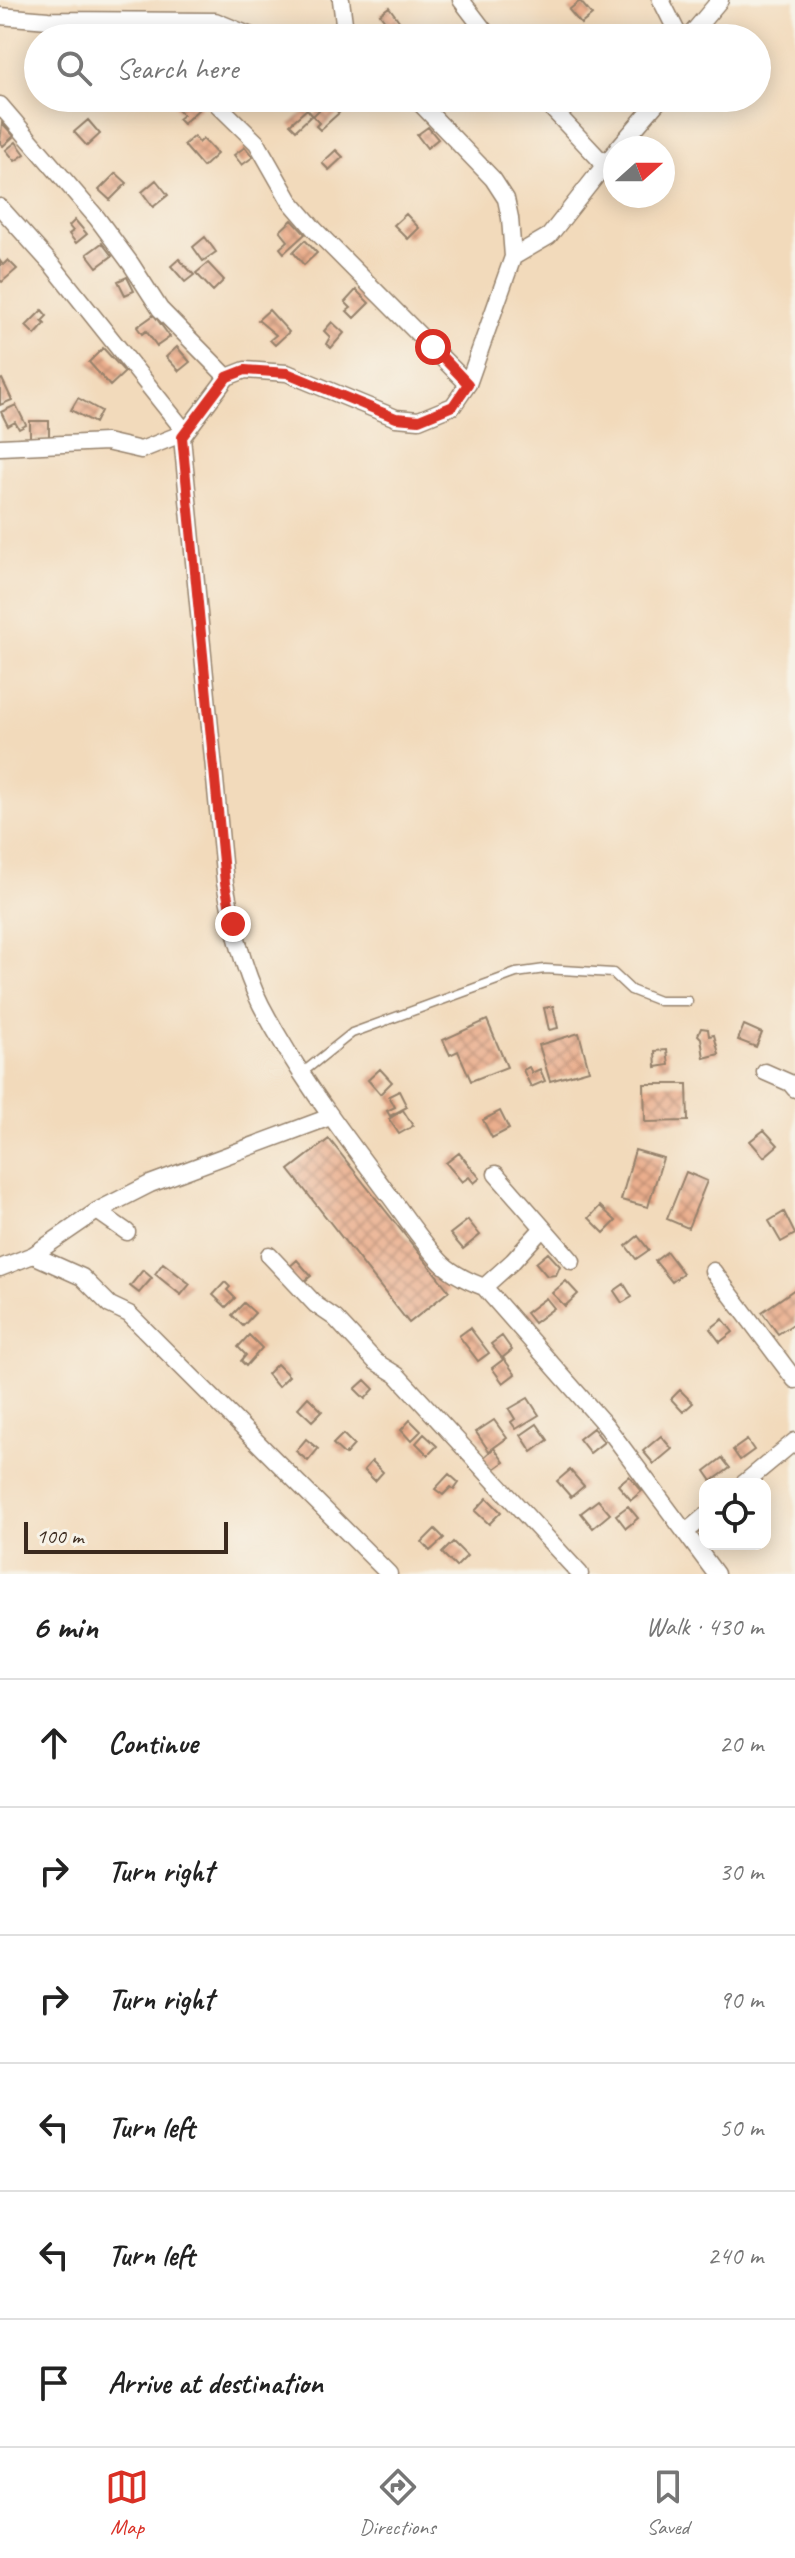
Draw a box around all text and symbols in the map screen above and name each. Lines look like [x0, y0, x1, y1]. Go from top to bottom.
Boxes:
search box [24, 24, 771, 112]
icon: search [52, 46, 96, 90]
text: Search here [116, 49, 238, 87]
north arrow [603, 136, 675, 208]
route start [415, 329, 451, 365]
route end [215, 906, 251, 942]
map controls [699, 1478, 771, 1550]
button: locate [699, 1478, 771, 1550]
scale bar [24, 1518, 228, 1554]
text: 100 m [36, 1522, 83, 1550]
text: 6 min [32, 1605, 98, 1648]
text: Walk · 430 m [646, 1610, 763, 1643]
icon: ahead [32, 1721, 76, 1765]
text: Continue [108, 1724, 198, 1762]
text: 20 m [719, 1727, 763, 1760]
icon: right [32, 1849, 76, 1893]
text: Turn right [108, 1852, 213, 1890]
text: 30 m [719, 1855, 763, 1888]
icon: right [32, 1977, 76, 2021]
text: Turn right [108, 1980, 213, 2018]
text: 90 m [719, 1983, 763, 2016]
icon: left [32, 2105, 76, 2149]
text: Turn left [108, 2108, 195, 2146]
text: 50 m [719, 2111, 763, 2144]
icon: left [32, 2233, 76, 2277]
text: Turn left [108, 2236, 195, 2274]
text: 240 m [707, 2239, 763, 2272]
icon: arrive [32, 2361, 76, 2405]
text: Arrive at destination [108, 2364, 323, 2402]
tab: Map [105, 2465, 149, 2541]
tab: Directions [359, 2465, 436, 2541]
tab: Saved [646, 2465, 690, 2541]

